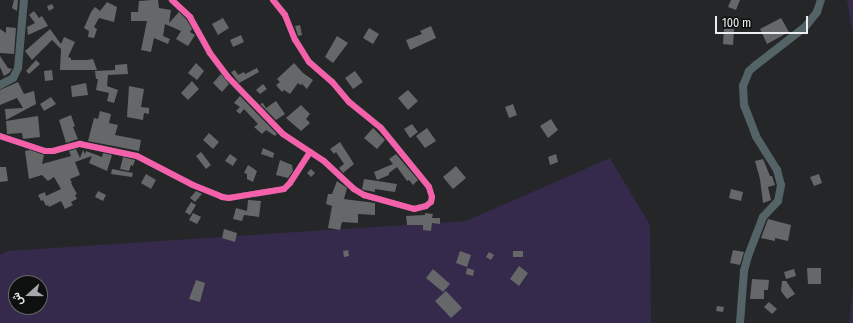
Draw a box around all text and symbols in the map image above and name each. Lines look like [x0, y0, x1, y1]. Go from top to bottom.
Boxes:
scale bar [717, 8, 810, 34]
text: 100 m [722, 16, 751, 30]
north arrow [8, 275, 48, 315]
text: ش [9, 291, 26, 308]

